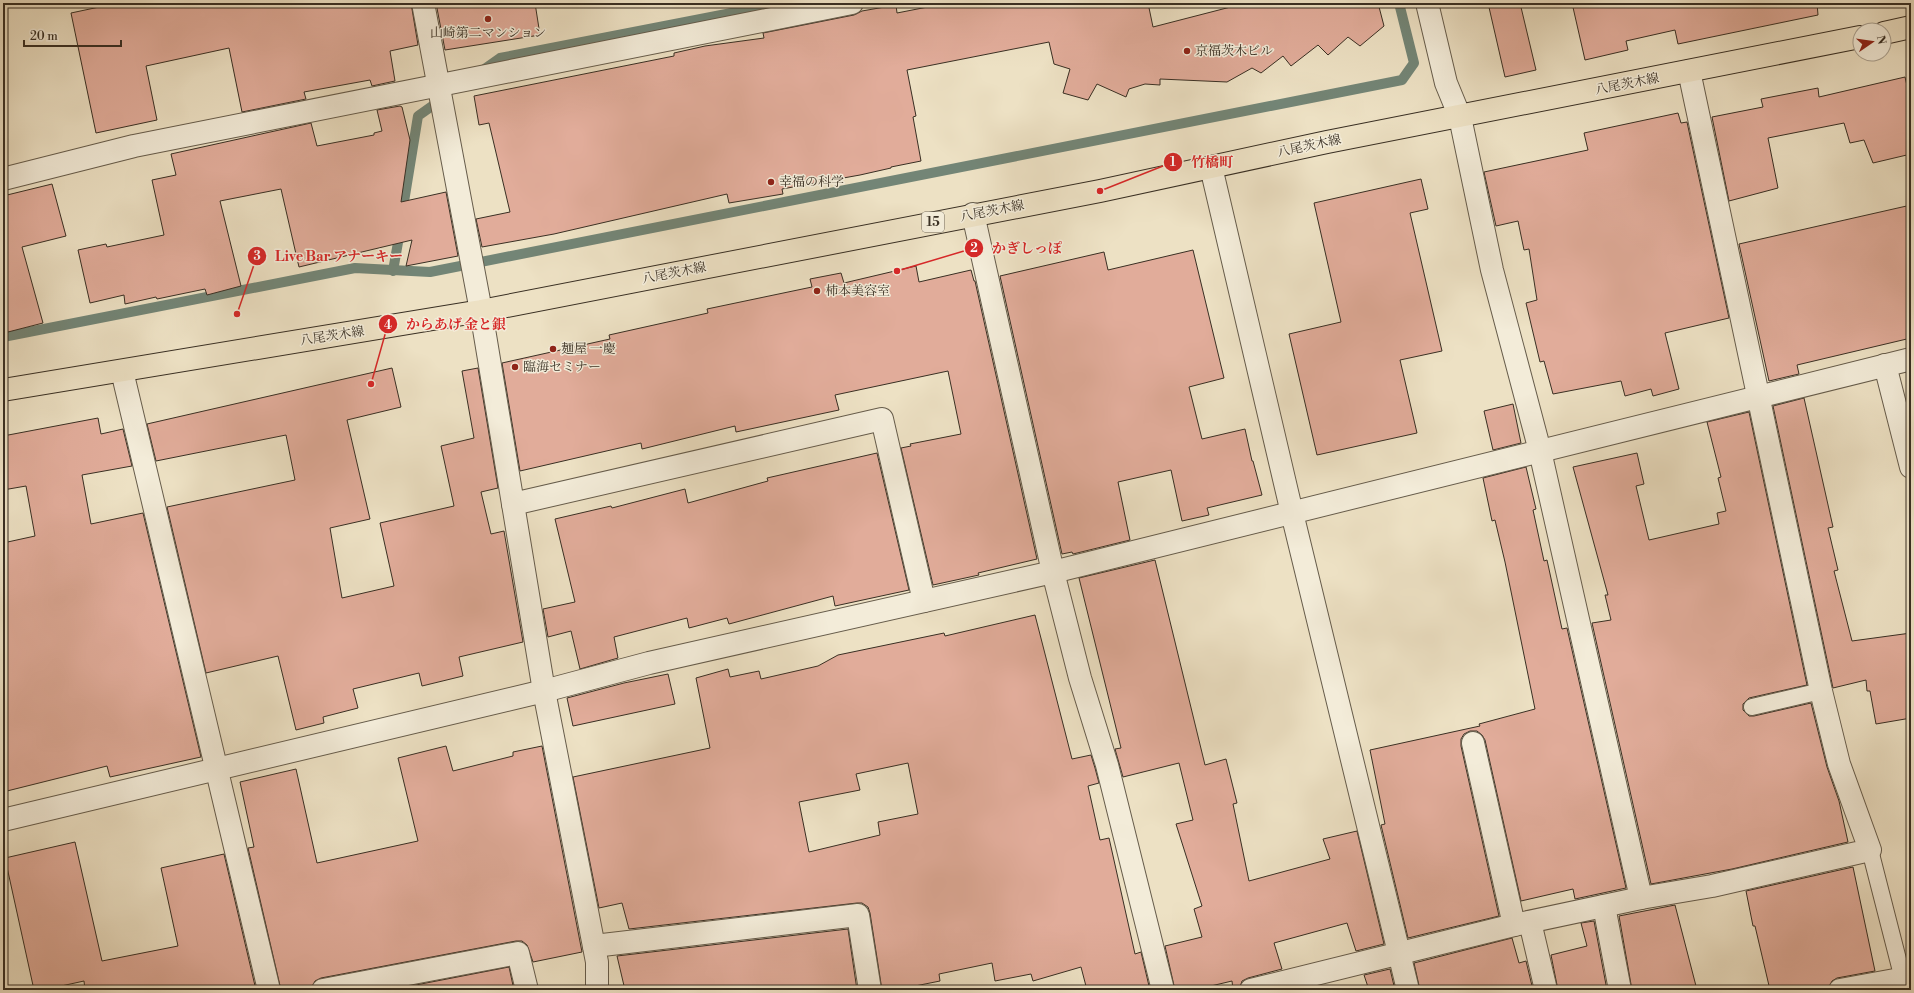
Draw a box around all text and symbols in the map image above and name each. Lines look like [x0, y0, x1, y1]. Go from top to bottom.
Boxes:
marker: 山崎第二マンション [483, 14, 493, 24]
scale bar [24, 22, 121, 48]
north arrow [1852, 22, 1892, 62]
place label: 山崎第二マンション [430, 25, 546, 41]
text: 20 m [30, 29, 58, 44]
text: N [1873, 34, 1889, 46]
place label: 京福茨木ビル [1195, 43, 1273, 59]
marker: 京福茨木ビル [1182, 46, 1192, 56]
street label: 八尾茨木線 [1594, 70, 1660, 98]
street label: 八尾茨木線 [1276, 131, 1342, 161]
callout: 竹橋町 [1163, 149, 1241, 175]
text: 竹橋町 [1191, 154, 1234, 172]
text: 1 [1170, 155, 1176, 170]
place label: 幸福の科学 [779, 174, 844, 190]
marker: 幸福の科学 [766, 177, 776, 187]
street label: 八尾茨木線 [959, 197, 1025, 225]
road number: 15 [922, 212, 944, 232]
callout: かぎしっぽ [964, 235, 1070, 261]
text: かぎしっぽ [992, 240, 1062, 258]
text: 2 [970, 241, 978, 256]
callout: Live Bar アナーキー [247, 243, 411, 269]
text: Live Bar アナーキー [275, 248, 403, 266]
text: 3 [253, 249, 261, 264]
street label: 八尾茨木線 [641, 259, 707, 287]
place label: 柿本美容室 [825, 283, 890, 299]
marker: 柿本美容室 [812, 286, 822, 296]
callout: からあげ 金と銀 [378, 311, 514, 337]
text: からあげ 金と銀 [406, 316, 506, 334]
text: 4 [384, 318, 392, 333]
street label: 八尾茨木線 [299, 323, 365, 349]
place label: 麺屋 一慶 [561, 341, 616, 357]
marker: 麺屋 一慶 [548, 344, 558, 354]
place label: 臨海セミナー [523, 359, 601, 375]
marker: 臨海セミナー [510, 362, 520, 372]

